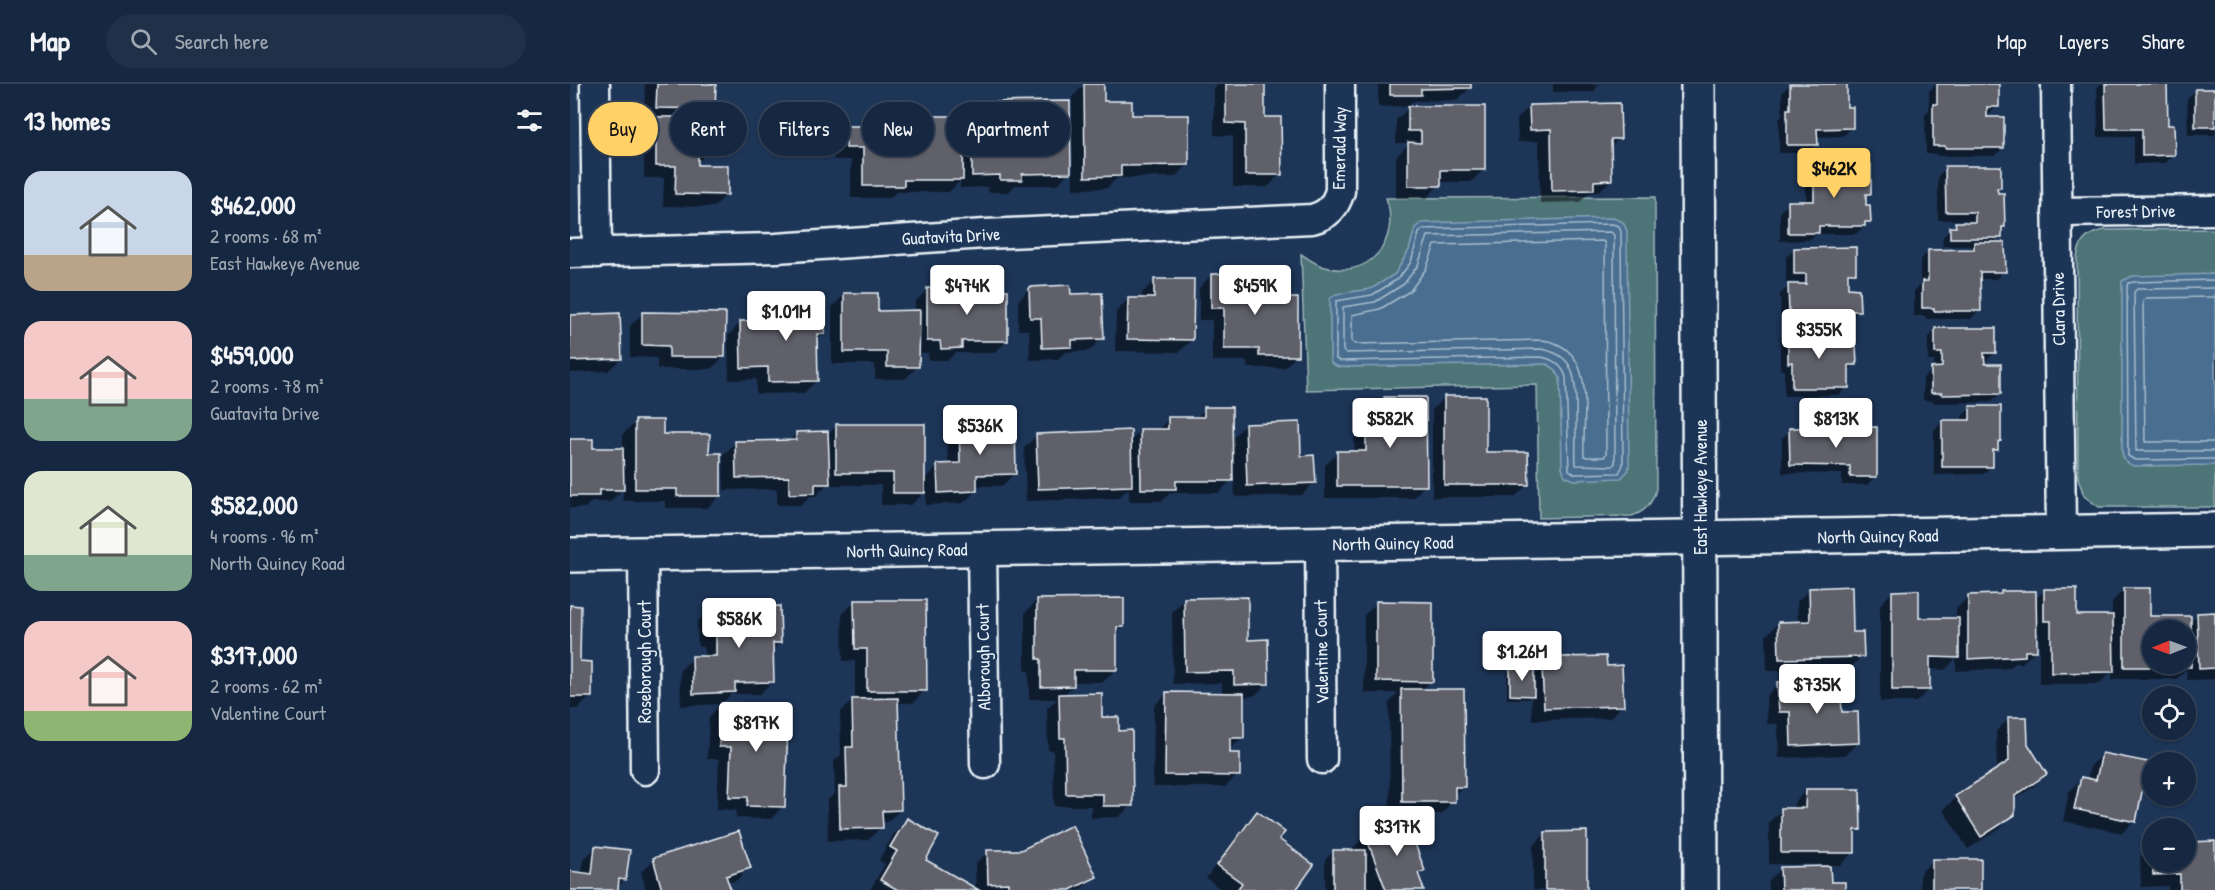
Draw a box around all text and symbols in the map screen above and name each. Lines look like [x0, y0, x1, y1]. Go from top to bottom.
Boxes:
search box [106, 14, 526, 68]
text: Map [30, 22, 70, 60]
icon: search [127, 25, 160, 58]
text: Search here [175, 26, 269, 56]
text: Map [1997, 27, 2026, 56]
text: Layers [2059, 27, 2109, 56]
text: Share [2142, 27, 2185, 56]
chip: Buy [588, 102, 658, 156]
chip: Rent [670, 102, 747, 156]
chip: Filters [759, 102, 850, 156]
chip: New [862, 102, 934, 156]
chip: Apartment [946, 102, 1070, 156]
text: 13 homes [24, 103, 111, 138]
icon: filters [513, 104, 546, 137]
street label: Emerald Way [1326, 106, 1352, 190]
pin: $462K [1792, 148, 1876, 199]
text: $462K [1811, 154, 1857, 181]
text: $462,000 [210, 187, 296, 222]
icon: home [72, 195, 144, 267]
street label: Forest Drive [2095, 198, 2176, 224]
street label: Guatavita Drive [901, 221, 1001, 251]
text: 2 rooms · 68 m² [210, 222, 322, 249]
text: East Hawkeye Avenue [210, 249, 360, 276]
pin: $474K [925, 265, 1009, 316]
pin: $459K [1213, 265, 1297, 316]
text: $474K [944, 271, 990, 298]
text: $459K [1233, 271, 1277, 298]
street label: Clara Drive [2045, 272, 2071, 346]
pin: $1.01M [737, 291, 835, 342]
text: $1.01M [761, 297, 811, 324]
pin: $355K [1777, 309, 1861, 360]
text: $355K [1796, 315, 1842, 342]
text: $459,000 [210, 337, 294, 372]
icon: home [72, 345, 144, 417]
text: 2 rooms · 78 m² [210, 372, 324, 399]
pin: $582K [1348, 398, 1432, 449]
pin: $813K [1794, 398, 1878, 449]
text: Guatavita Drive [210, 399, 320, 426]
text: $582K [1366, 404, 1414, 431]
text: $813K [1813, 404, 1859, 431]
pin: $536K [938, 405, 1022, 456]
text: $536K [957, 411, 1003, 438]
street label: East Hawkeye Avenue [1688, 419, 1713, 555]
text: $582,000 [210, 487, 298, 522]
icon: home [72, 495, 144, 567]
text: 4 rooms · 96 m² [210, 522, 319, 549]
street label: North Quincy Road [1817, 522, 1939, 550]
street label: North Quincy Road [1332, 529, 1454, 557]
street label: North Quincy Road [846, 536, 968, 564]
text: North Quincy Road [210, 549, 345, 576]
pin: $586K [697, 598, 781, 649]
street label: Valentine Court [1308, 599, 1334, 704]
street label: Roseborough Court [632, 600, 657, 723]
street label: Alborough Court [970, 603, 996, 711]
text: $586K [716, 604, 762, 631]
north arrow [2142, 620, 2196, 674]
map controls [2142, 620, 2196, 872]
pin: $1.26M [1473, 631, 1571, 682]
text: $317,000 [210, 637, 297, 672]
text: $1.26M [1497, 637, 1547, 664]
icon: home [72, 645, 144, 717]
pin: $735K [1775, 664, 1859, 715]
text: $735K [1793, 670, 1841, 697]
text: 2 rooms · 62 m² [210, 672, 322, 699]
button: locate [2142, 686, 2196, 740]
text: Valentine Court [210, 699, 326, 726]
pin: $817K [714, 702, 798, 753]
text: $817K [733, 708, 779, 735]
button: + [2142, 752, 2196, 806]
pin: $317K [1355, 806, 1439, 857]
text: $317K [1374, 812, 1420, 839]
button: − [2142, 818, 2196, 872]

